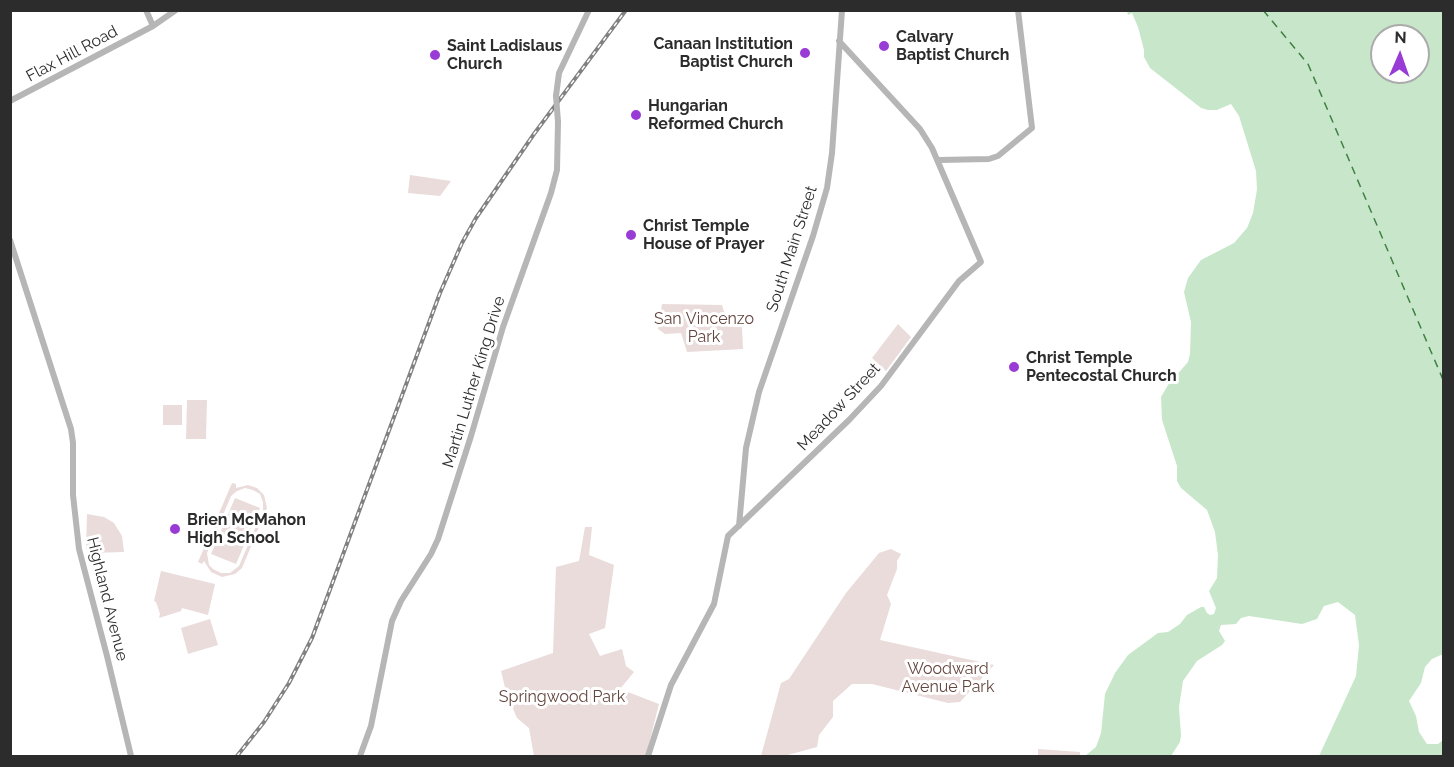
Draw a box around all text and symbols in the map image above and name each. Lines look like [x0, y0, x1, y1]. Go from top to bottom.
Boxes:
street label: Flax Hill Road [23, 22, 121, 86]
north arrow [1370, 24, 1430, 84]
place label: Calvary Baptist Church [896, 27, 1009, 65]
text: N [1394, 28, 1407, 47]
place label: Canaan Institution Baptist Church [653, 34, 793, 72]
place label: Saint Ladislaus Church [447, 36, 563, 74]
marker: Calvary Baptist Church [877, 39, 891, 53]
marker: Canaan Institution Baptist Church [798, 46, 812, 60]
marker: Saint Ladislaus Church [428, 48, 442, 62]
place label: Hungarian Reformed Church [648, 96, 784, 134]
marker: Hungarian Reformed Church [629, 108, 643, 122]
street label: South Main Street [763, 184, 821, 314]
place label: Christ Temple House of Prayer [643, 216, 764, 254]
marker: Christ Temple House of Prayer [624, 228, 638, 242]
street label: Martin Luther King Drive [439, 294, 509, 470]
park label: San Vincenzo Park [654, 309, 754, 347]
place label: Christ Temple Pentecostal Church [1026, 348, 1177, 386]
street label: Meadow Street [794, 359, 884, 455]
marker: Christ Temple Pentecostal Church [1007, 360, 1021, 374]
place label: Brien McMahon High School [187, 510, 306, 548]
marker: Brien McMahon High School [168, 522, 182, 536]
street label: Highland Avenue [82, 535, 132, 663]
park label: Woodward Avenue Park [902, 659, 994, 697]
park label: Springwood Park [499, 687, 625, 707]

